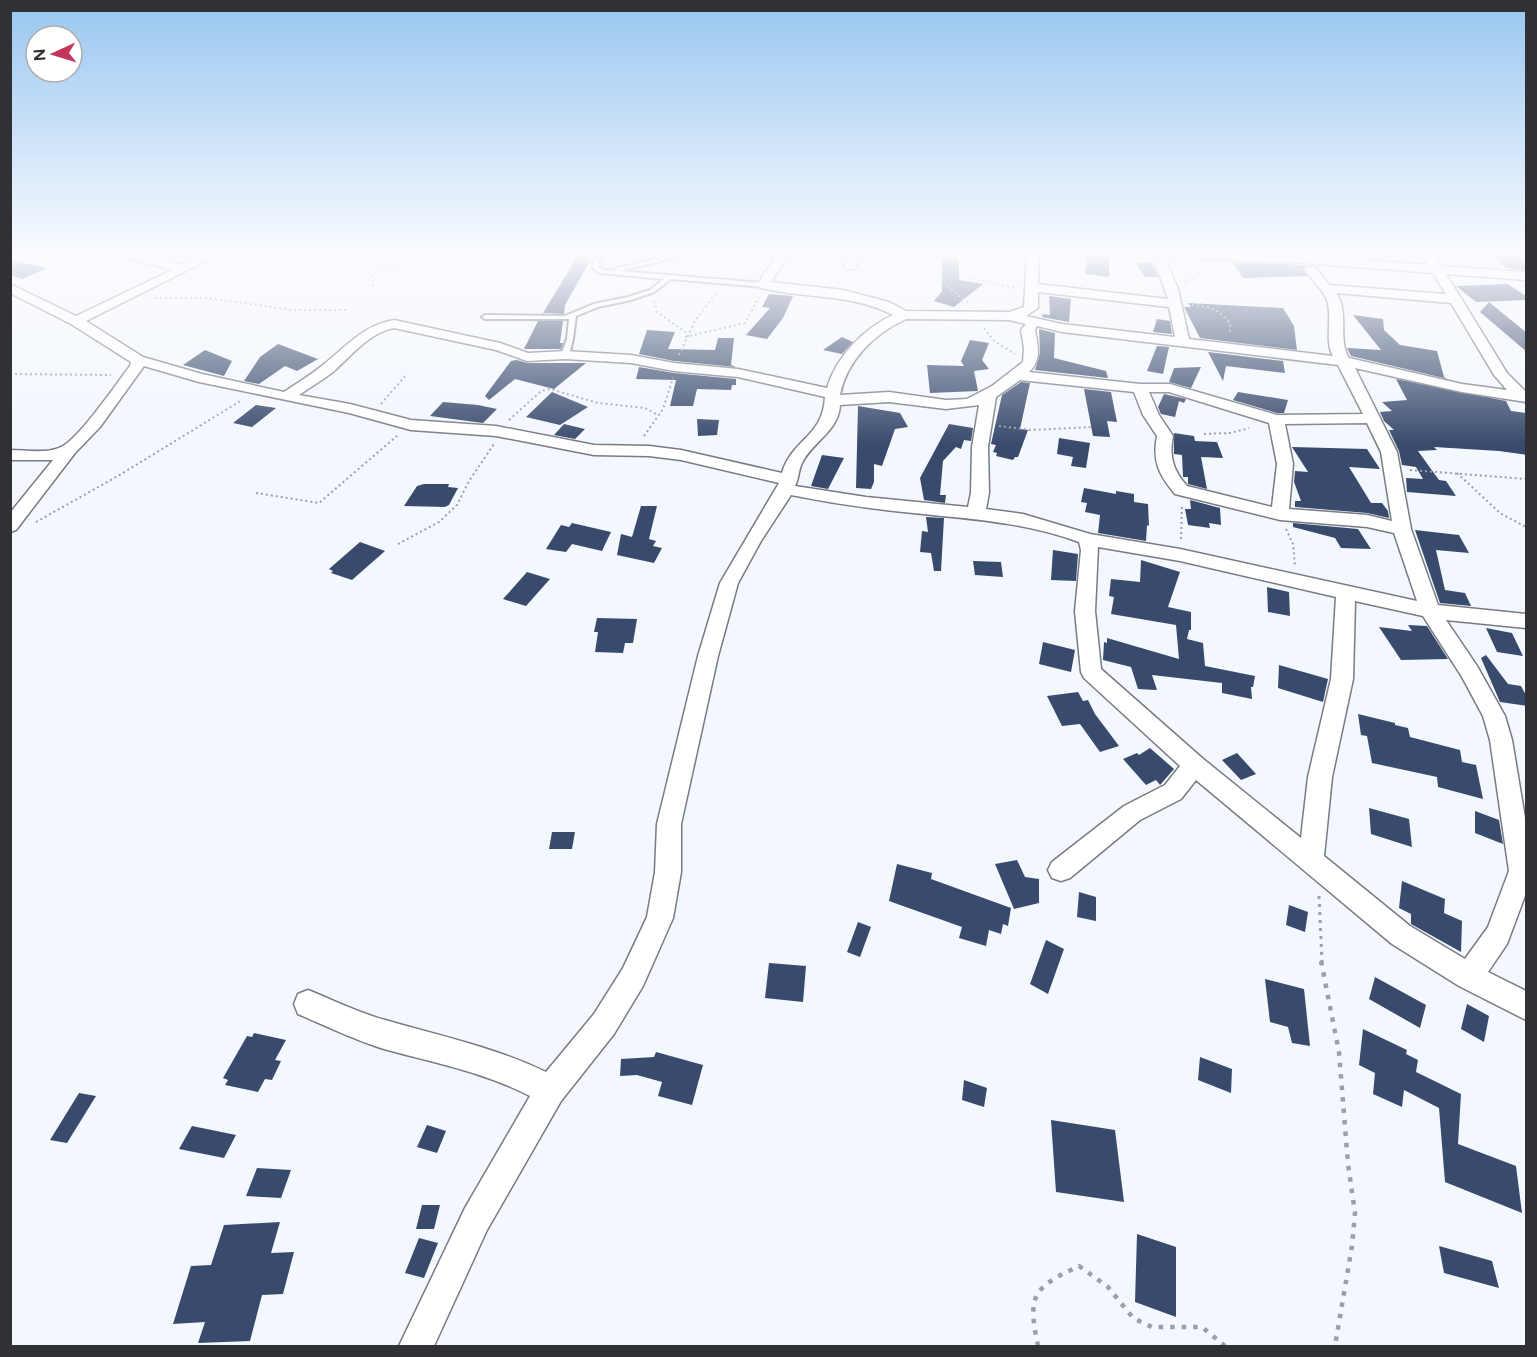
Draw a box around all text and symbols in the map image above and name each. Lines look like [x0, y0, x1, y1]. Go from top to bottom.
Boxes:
north arrow [24, 24, 84, 84]
text: N [30, 48, 49, 62]

